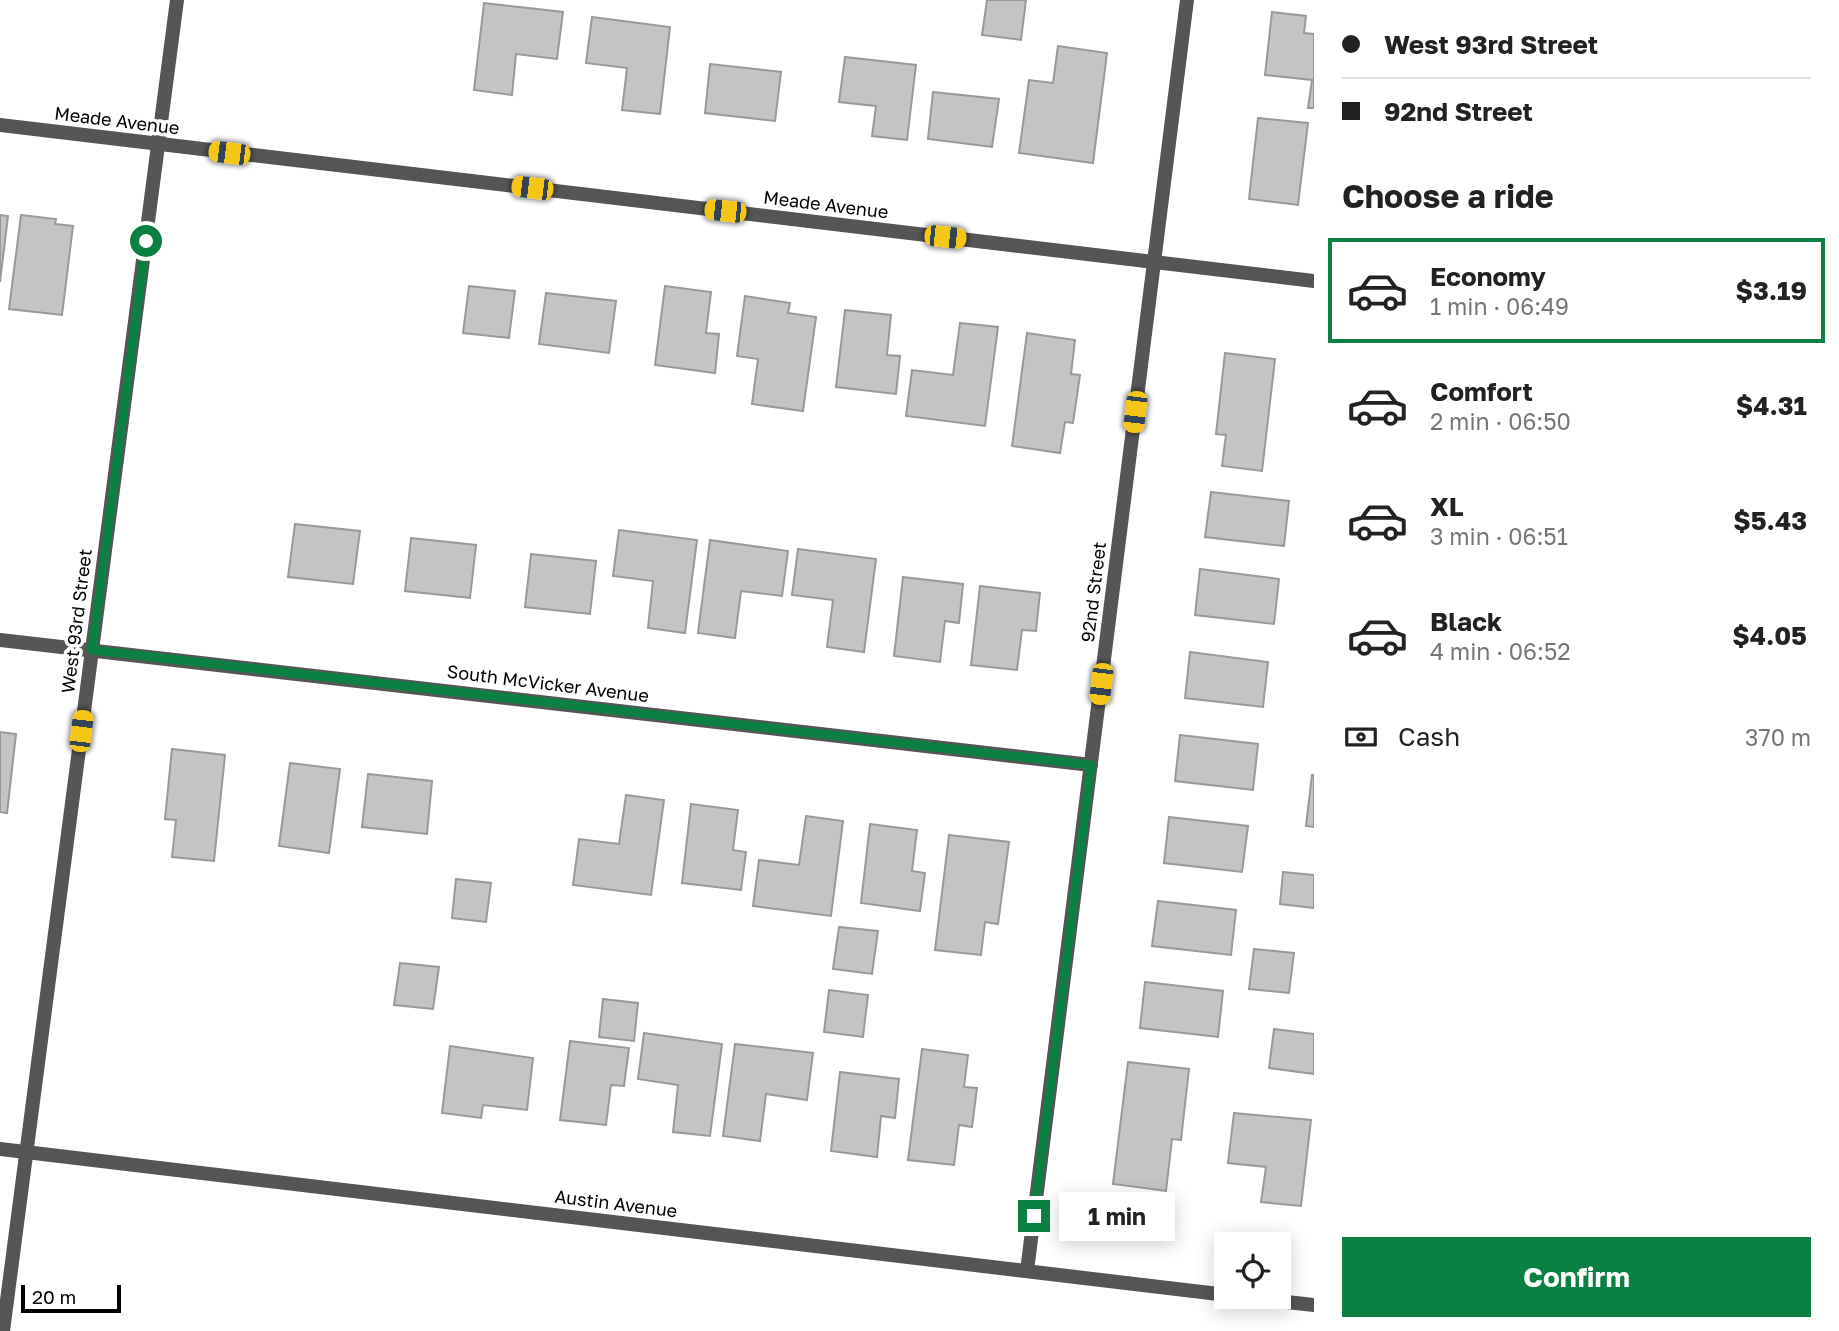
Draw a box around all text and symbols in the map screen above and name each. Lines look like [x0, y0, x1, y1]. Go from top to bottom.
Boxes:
text: West 93rd Street [1384, 29, 1598, 60]
text: 92nd Street [1384, 96, 1533, 127]
street label: Meade Avenue [53, 101, 181, 139]
car [207, 140, 252, 166]
car [510, 175, 555, 201]
text: Choose a ride [1342, 177, 1554, 215]
street label: Meade Avenue [762, 185, 890, 223]
car [704, 198, 747, 224]
car [924, 224, 967, 250]
route start [130, 225, 162, 257]
icon: car [1346, 259, 1409, 322]
text: Economy [1430, 261, 1546, 292]
text: $3.19 [1735, 275, 1807, 306]
text: 1 min · 06:49 [1430, 292, 1569, 320]
icon: car [1346, 374, 1409, 437]
text: Comfort [1430, 376, 1533, 407]
car [1123, 390, 1148, 434]
text: $4.31 [1736, 390, 1807, 421]
text: 2 min · 06:50 [1430, 407, 1571, 435]
icon: car [1346, 489, 1409, 552]
text: XL [1430, 491, 1464, 522]
text: $5.43 [1733, 505, 1807, 536]
text: 3 min · 06:51 [1430, 522, 1568, 550]
street label: 92nd Street [1076, 540, 1110, 644]
street label: West 93rd Street [56, 548, 96, 694]
icon: car [1346, 604, 1409, 667]
text: Black [1430, 606, 1502, 637]
text: $4.05 [1732, 620, 1807, 651]
text: 4 min · 06:52 [1430, 637, 1571, 665]
street label: South McVicker Avenue [446, 660, 650, 706]
car [1089, 662, 1114, 706]
car [69, 709, 94, 753]
icon: cash [1342, 718, 1380, 756]
text: Cash [1398, 721, 1460, 752]
text: 370 m [1745, 723, 1811, 751]
street label: Austin Avenue [553, 1185, 679, 1221]
callout: 1 min [1058, 1192, 1174, 1240]
route end [1018, 1200, 1050, 1232]
text: 1 min [1088, 1202, 1146, 1230]
map controls [1214, 1232, 1291, 1309]
button: locate [1214, 1232, 1291, 1309]
button: Confirm [1342, 1237, 1811, 1317]
scale bar [21, 1282, 121, 1314]
text: 20 m [32, 1285, 76, 1308]

